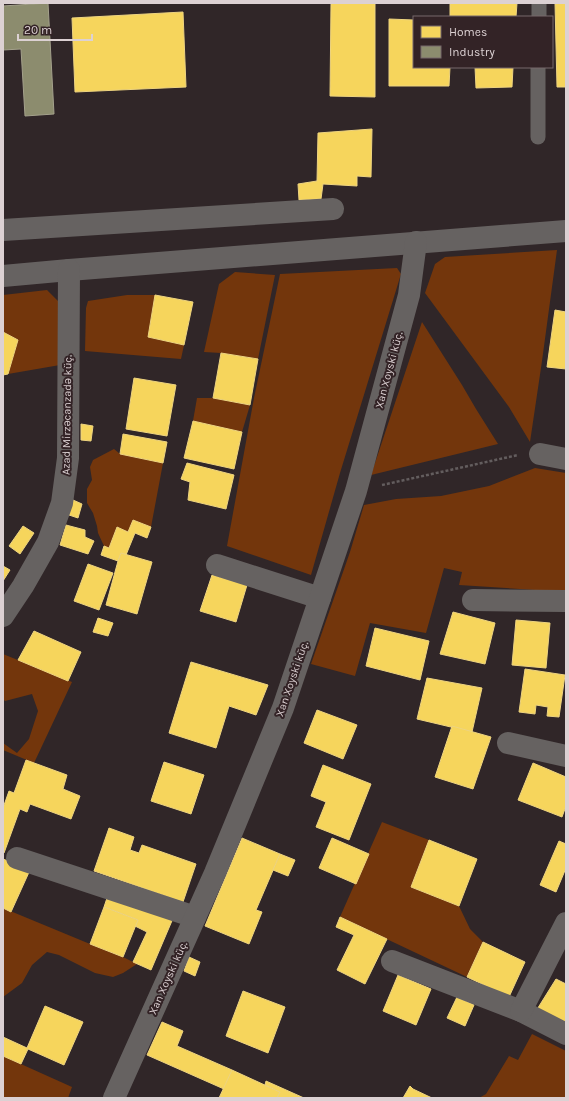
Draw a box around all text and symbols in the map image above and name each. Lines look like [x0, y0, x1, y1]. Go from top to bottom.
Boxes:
scale bar [18, 16, 92, 42]
legend [413, 16, 553, 68]
text: 20 m [24, 23, 52, 37]
text: Homes [449, 25, 487, 39]
text: Industry [449, 45, 495, 59]
street label: Xan Xoyski küç. [373, 330, 406, 410]
street label: Azad Mirzəcanzadə küç. [59, 355, 75, 475]
street label: Xan Xoyski küç. [273, 640, 311, 718]
street label: Xan Xoyski küç. [146, 939, 190, 1017]

